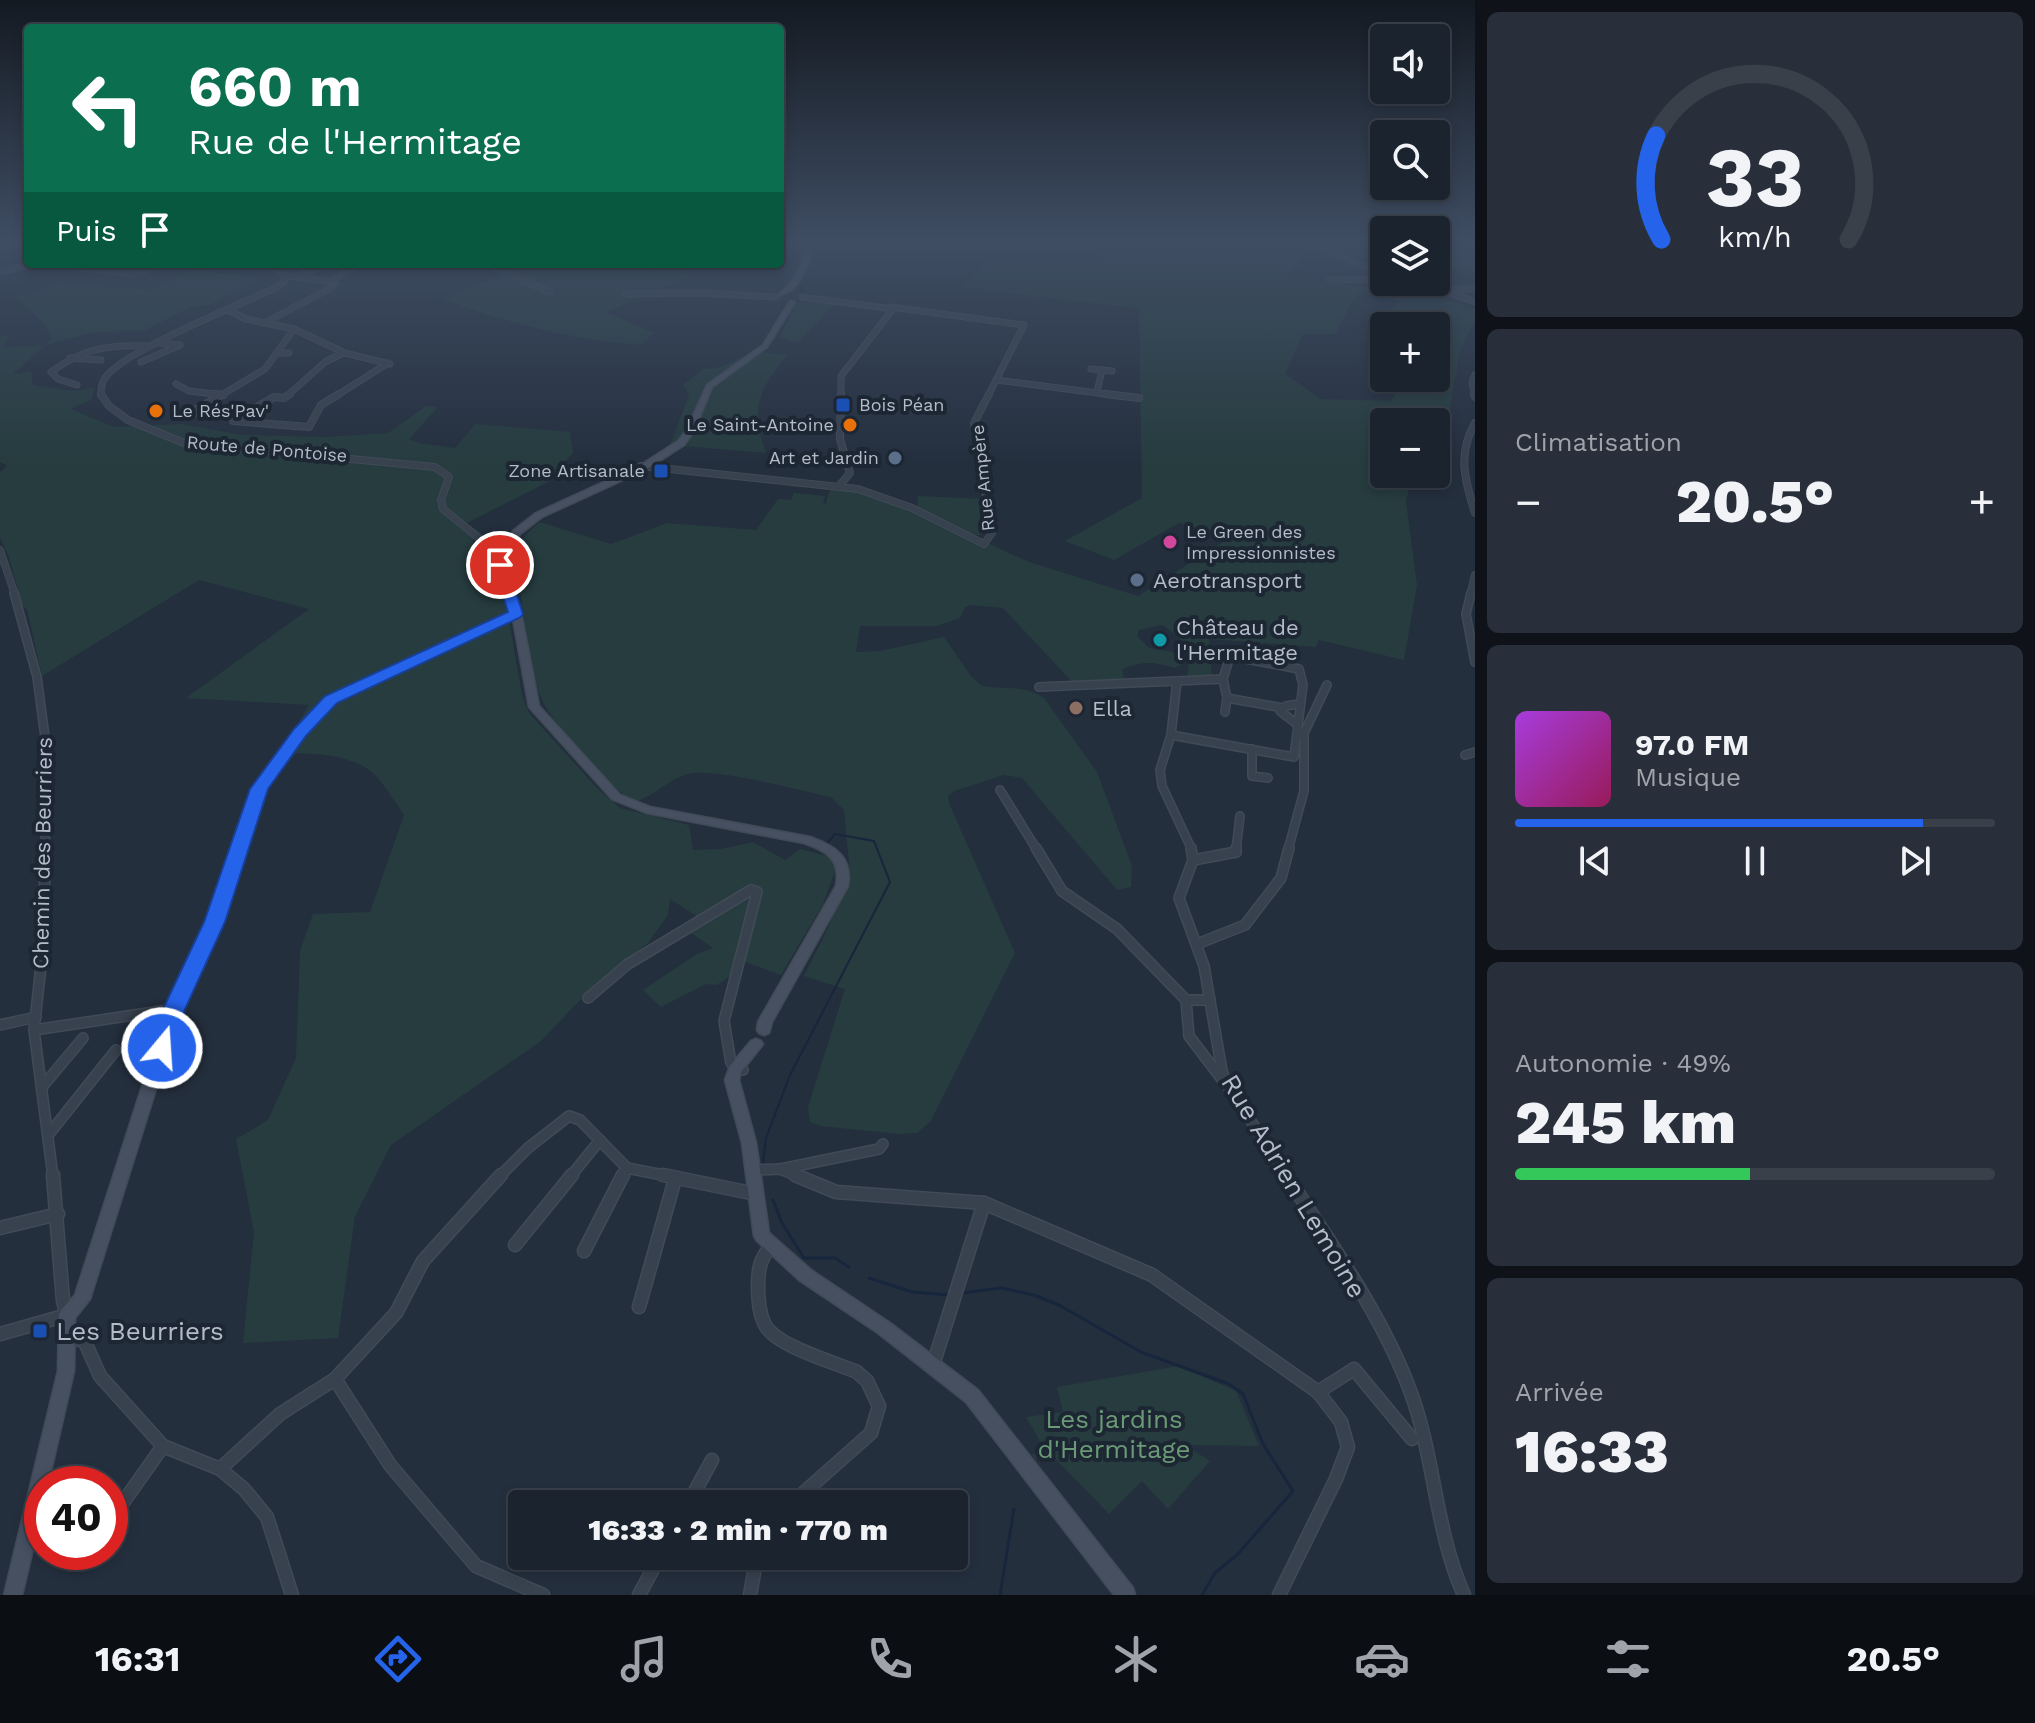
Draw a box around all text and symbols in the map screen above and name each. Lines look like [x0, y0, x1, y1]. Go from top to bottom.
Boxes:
map controls [1370, 24, 1450, 488]
button: sound [1370, 24, 1450, 104]
text: 660 m [188, 54, 362, 120]
icon: left [56, 56, 160, 160]
button: search [1370, 120, 1450, 200]
text: Rue de l'Hermitage [188, 121, 522, 163]
text: 33 [1706, 129, 1804, 226]
icon: arrive [133, 208, 177, 252]
text: Puis [56, 213, 117, 248]
button: layers [1370, 216, 1450, 296]
text: km/h [1718, 220, 1792, 254]
button: + [1370, 312, 1450, 392]
place label: Bois Péan [859, 394, 945, 415]
marker: Bois Péan [834, 396, 852, 414]
place label: Le Rés'Pav' [172, 400, 269, 421]
marker: Le Rés'Pav' [147, 402, 165, 420]
button: − [1370, 408, 1450, 488]
place label: Le Saint-Antoine [686, 414, 834, 435]
marker: Le Saint-Antoine [841, 416, 859, 434]
street label: Rue Ampère [966, 424, 999, 532]
text: Climatisation [1515, 427, 1682, 457]
street label: Route de Pontoise [186, 431, 348, 466]
place label: Art et Jardin [769, 447, 879, 468]
marker: Art et Jardin [886, 449, 904, 467]
place label: Zone Artisanale [508, 460, 645, 481]
marker: Zone Artisanale [652, 462, 670, 480]
text: 20.5° [1676, 466, 1834, 537]
text: − [1515, 476, 1542, 528]
text: + [1968, 476, 1995, 528]
place label: Le Green des Impressionnistes [1186, 521, 1336, 563]
pin [466, 531, 534, 599]
marker: Le Green des Impressionnistes [1161, 533, 1179, 551]
icon: arrive [478, 543, 522, 587]
place label: Aerotransport [1153, 568, 1302, 593]
marker: Aerotransport [1128, 571, 1146, 589]
place label: Château de l'Hermitage [1176, 615, 1299, 665]
marker: Château de l'Hermitage [1151, 631, 1169, 649]
place label: Ella [1092, 696, 1132, 721]
marker: Ella [1067, 699, 1085, 717]
text: 97.0 FM [1635, 727, 1749, 762]
street label: Chemin des Beurriers [28, 737, 57, 969]
text: Musique [1635, 762, 1741, 792]
icon: previous [1573, 839, 1617, 883]
icon: pause [1733, 839, 1777, 883]
icon: next [1893, 839, 1937, 883]
position arrow [120, 1006, 204, 1090]
text: Autonomie · 49% [1515, 1048, 1731, 1078]
street label: Rue Adrien Lemoine [1215, 1069, 1373, 1303]
text: 245 km [1515, 1087, 1736, 1158]
place label: Les Beurriers [56, 1316, 224, 1346]
marker: Les Beurriers [31, 1322, 49, 1340]
text: Arrivée [1515, 1377, 1604, 1407]
park label: Les jardins d'Hermitage [1037, 1404, 1191, 1464]
text: 16:33 [1515, 1416, 1669, 1487]
speed limit sign: 40 [24, 1466, 128, 1570]
text: 16:33 · 2 min · 770 m [588, 1512, 888, 1547]
icon: directions [370, 1631, 426, 1687]
icon: music [616, 1631, 672, 1687]
icon: phone [862, 1631, 918, 1687]
icon: climate [1108, 1631, 1164, 1687]
icon: car [1354, 1631, 1410, 1687]
icon: filters [1600, 1631, 1656, 1687]
text: 16:31 [95, 1638, 180, 1680]
text: 20.5° [1846, 1638, 1940, 1680]

